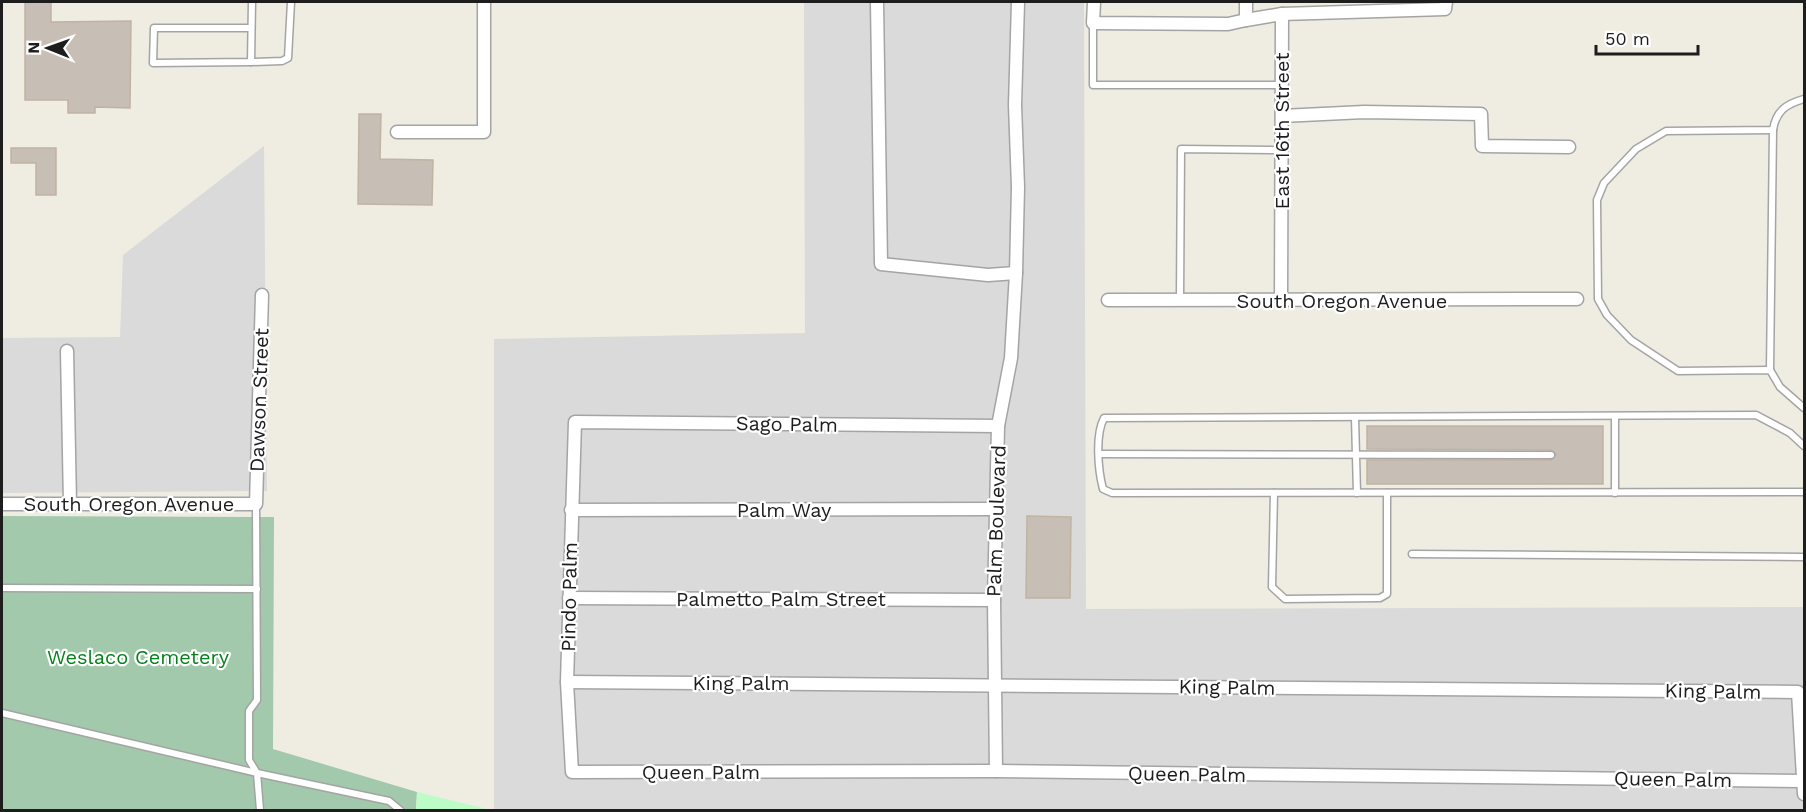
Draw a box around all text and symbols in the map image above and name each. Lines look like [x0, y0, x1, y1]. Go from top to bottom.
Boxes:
north arrow [18, 18, 78, 78]
scale bar [1596, 18, 1698, 56]
text: 50 m [1605, 28, 1650, 49]
text: N [24, 42, 43, 54]
street label: East 16th Street [1270, 52, 1294, 210]
street label: South Oregon Avenue [1237, 289, 1447, 313]
street label: Dawson Street [244, 327, 274, 472]
street label: Sago Palm [736, 411, 838, 437]
street label: Palm Boulevard [981, 445, 1011, 597]
street label: South Oregon Avenue [24, 492, 234, 516]
street label: Palm Way [737, 498, 832, 522]
street label: Pindo Palm [556, 542, 582, 652]
street label: Palmetto Palm Street [676, 587, 887, 611]
park label: Weslaco Cemetery [47, 645, 230, 669]
street label: King Palm [693, 671, 789, 695]
street label: King Palm [1178, 674, 1276, 700]
street label: King Palm [1664, 678, 1762, 704]
street label: Queen Palm [642, 760, 760, 784]
street label: Queen Palm [1128, 761, 1246, 787]
street label: Queen Palm [1614, 766, 1732, 792]

